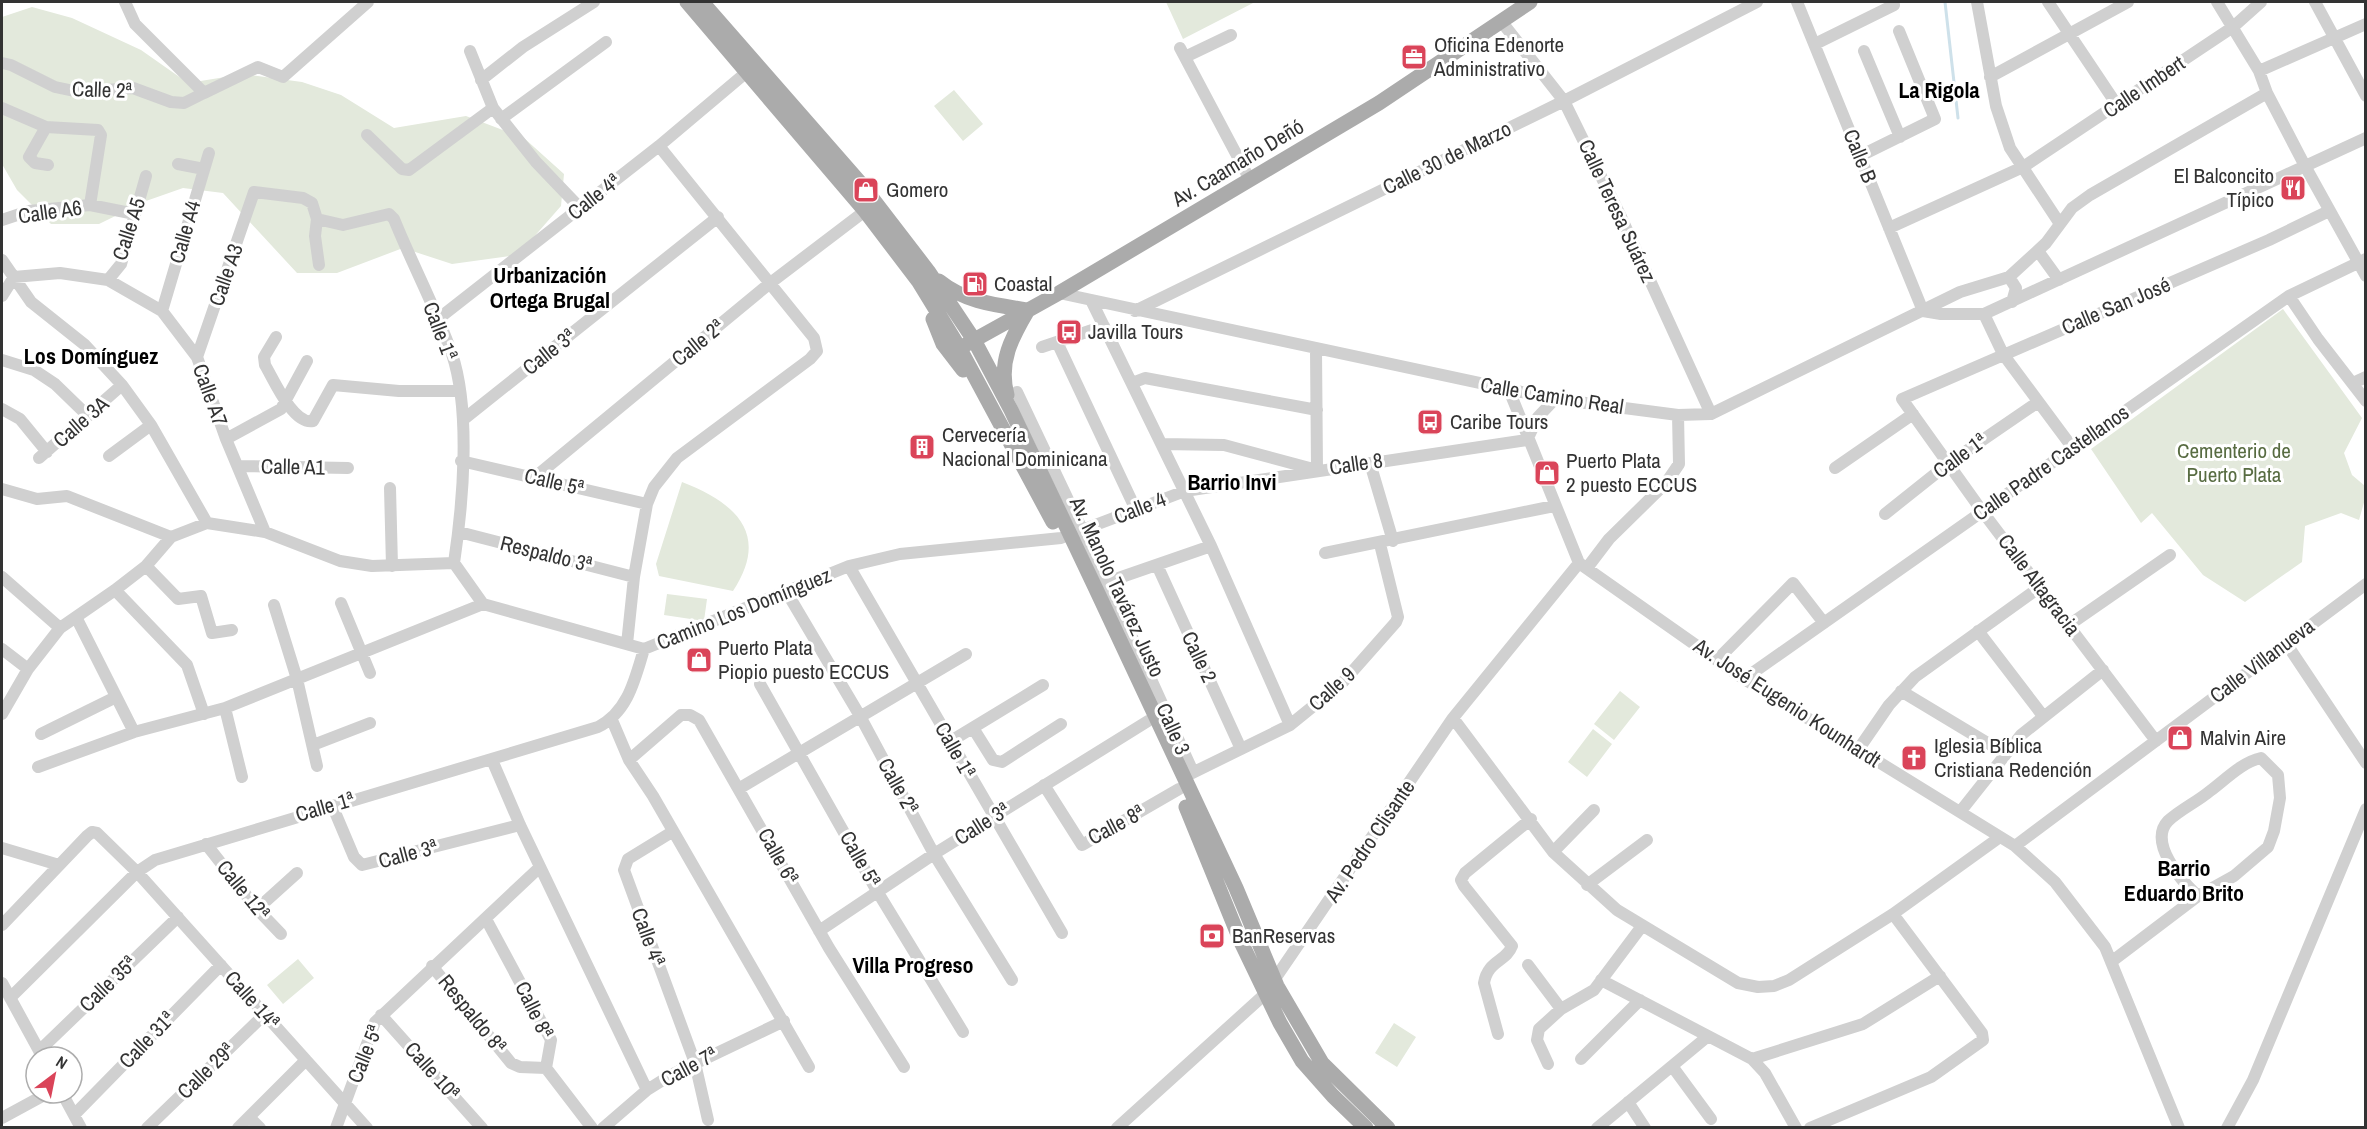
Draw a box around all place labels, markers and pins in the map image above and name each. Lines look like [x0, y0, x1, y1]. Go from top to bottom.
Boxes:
place label: Oficina Edenorte Administrativo [1433, 30, 1564, 83]
office icon: Oficina Edenorte Administrativo [1399, 42, 1429, 72]
place label: El Balconcito Típico [2173, 161, 2274, 214]
restaurant icon: El Balconcito Típico [2278, 173, 2308, 203]
shop icon: Gomero [851, 175, 881, 205]
place label: Gomero [886, 175, 948, 204]
fuel station icon: Coastal [960, 269, 990, 299]
place label: Coastal [994, 269, 1052, 298]
bus stop icon: Javilla Tours [1054, 317, 1084, 347]
place label: Javilla Tours [1088, 317, 1183, 346]
bus stop icon: Caribe Tours [1415, 407, 1445, 437]
place label: Caribe Tours [1450, 407, 1548, 436]
place label: Cervecería Nacional Dominicana [942, 420, 1108, 473]
building icon: Cervecería Nacional Dominicana [907, 432, 937, 462]
place label: Puerto Plata 2 puesto ECCUS [1566, 446, 1697, 499]
shop icon: Puerto Plata 2 puesto ECCUS [1532, 458, 1562, 488]
place label: Puerto Plata Piopio puesto ECCUS [718, 633, 889, 686]
shop icon: Puerto Plata Piopio puesto ECCUS [684, 645, 714, 675]
shop icon: Malvin Aire [2165, 723, 2195, 753]
place label: Malvin Aire [2200, 723, 2286, 752]
place label: Iglesia Bíblica Cristiana Redención [1934, 731, 2092, 784]
church icon: Iglesia Bíblica Cristiana Redención [1899, 743, 1929, 773]
bank icon: BanReservas [1197, 921, 1227, 951]
place label: BanReservas [1232, 921, 1335, 950]

